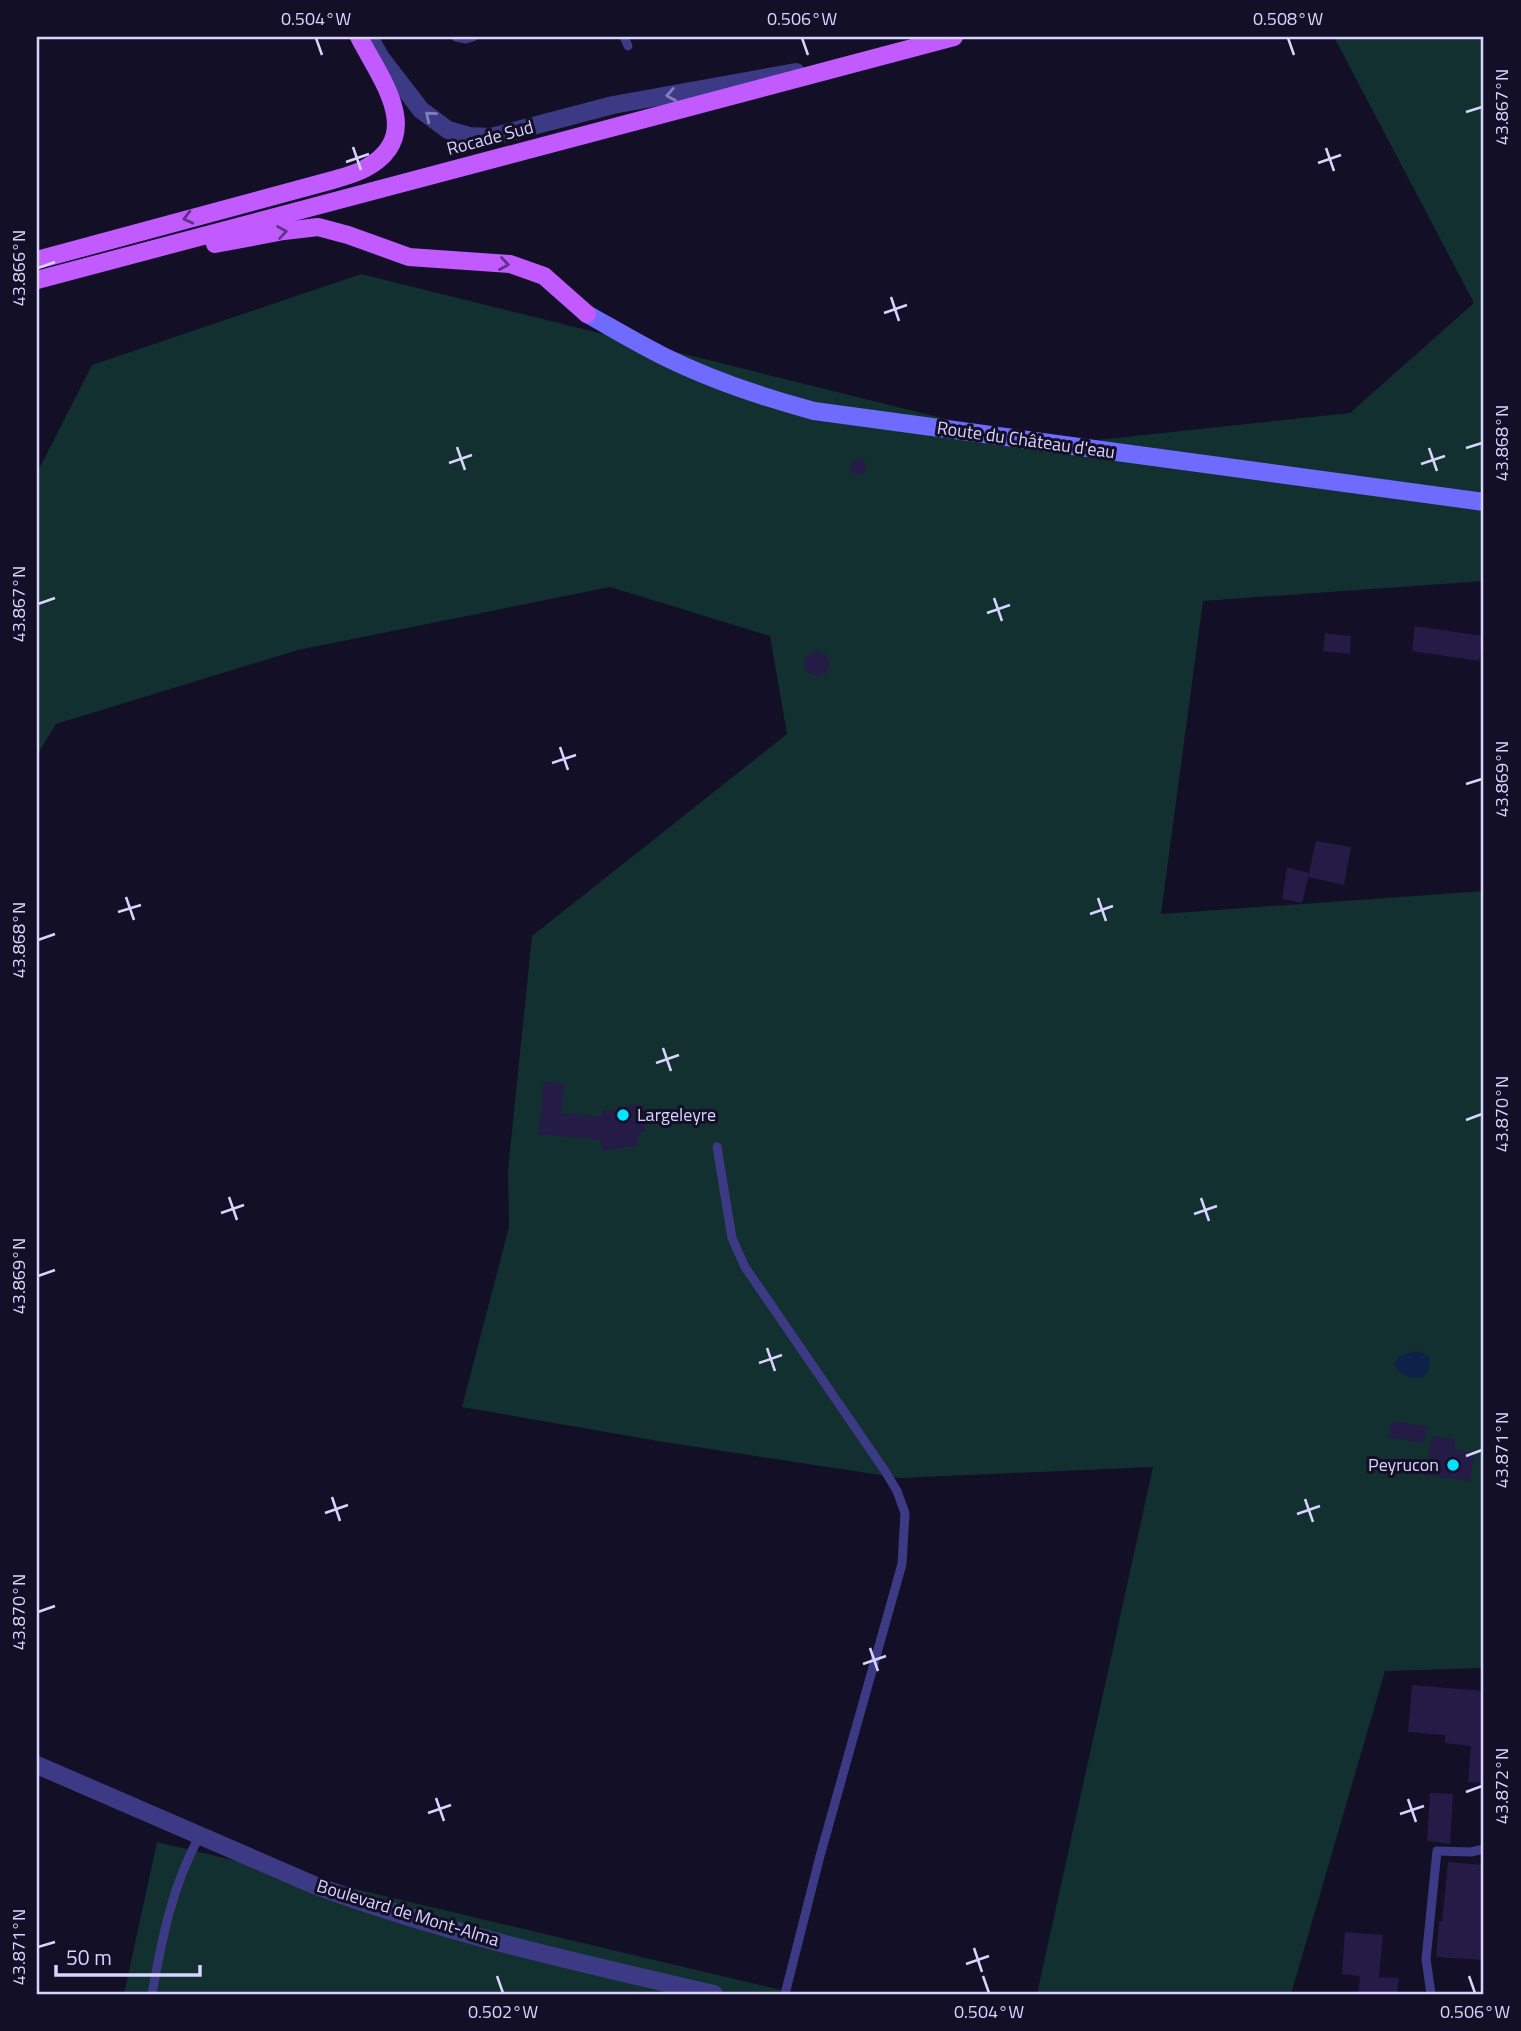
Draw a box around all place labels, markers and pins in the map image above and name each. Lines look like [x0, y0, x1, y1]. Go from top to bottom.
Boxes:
place label: Largeleyre [637, 1101, 716, 1128]
marker: Largeleyre [615, 1107, 631, 1123]
place label: Peyrucon [1368, 1451, 1439, 1478]
marker: Peyrucon [1445, 1457, 1461, 1473]

